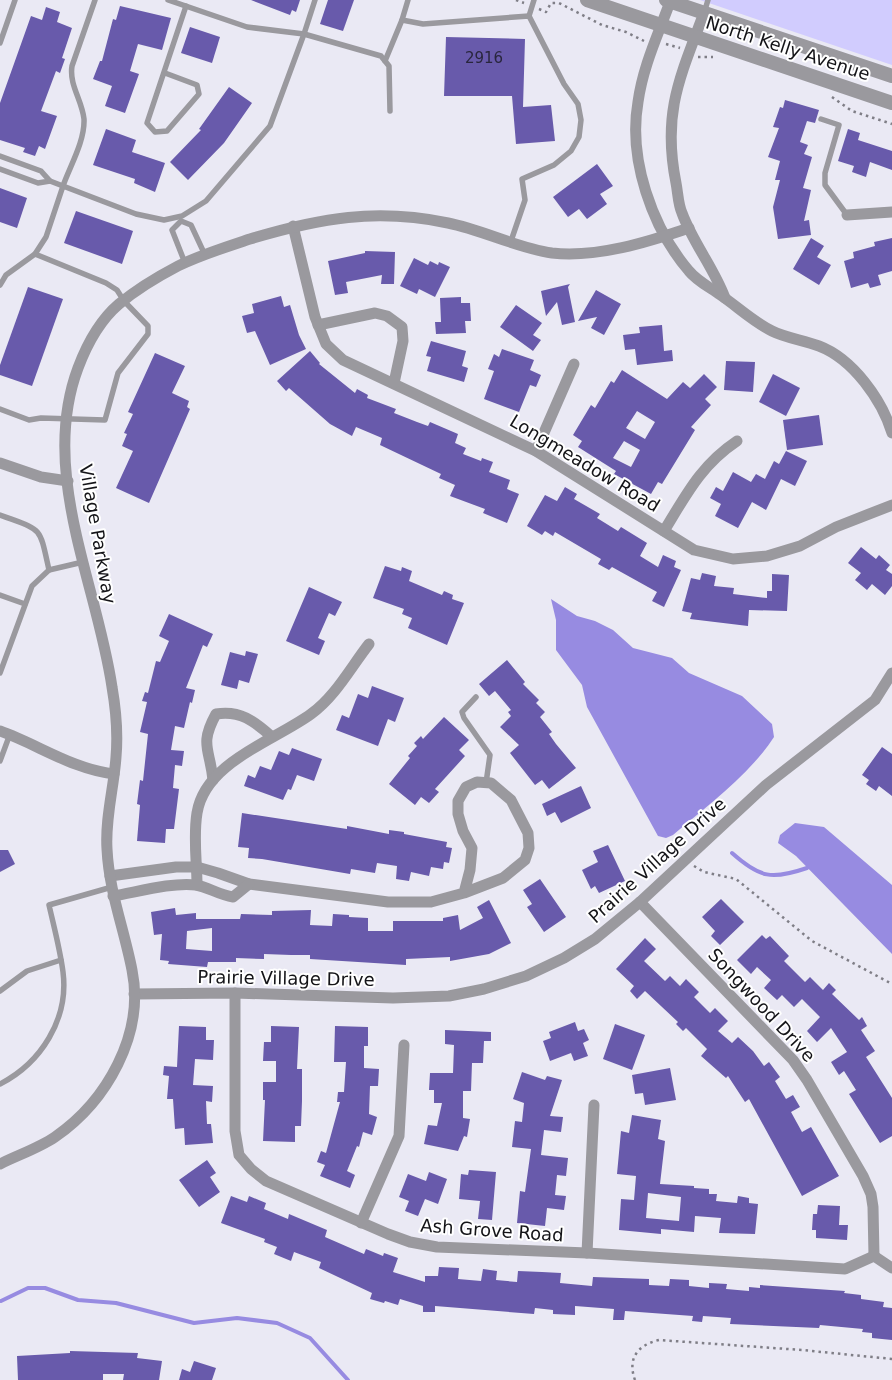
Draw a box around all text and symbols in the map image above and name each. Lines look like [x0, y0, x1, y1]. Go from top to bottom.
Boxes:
street label: North Kelly Avenue [703, 12, 873, 84]
house number: 2916 [465, 49, 503, 67]
street label: Longmeadow Road [506, 410, 664, 516]
street label: Village Parkway [75, 463, 121, 606]
street label: Prairie Village Drive [584, 793, 730, 927]
street label: Songwood Drive [704, 944, 820, 1066]
street label: Prairie Village Drive [197, 966, 375, 990]
street label: Ash Grove Road [420, 1215, 564, 1245]

